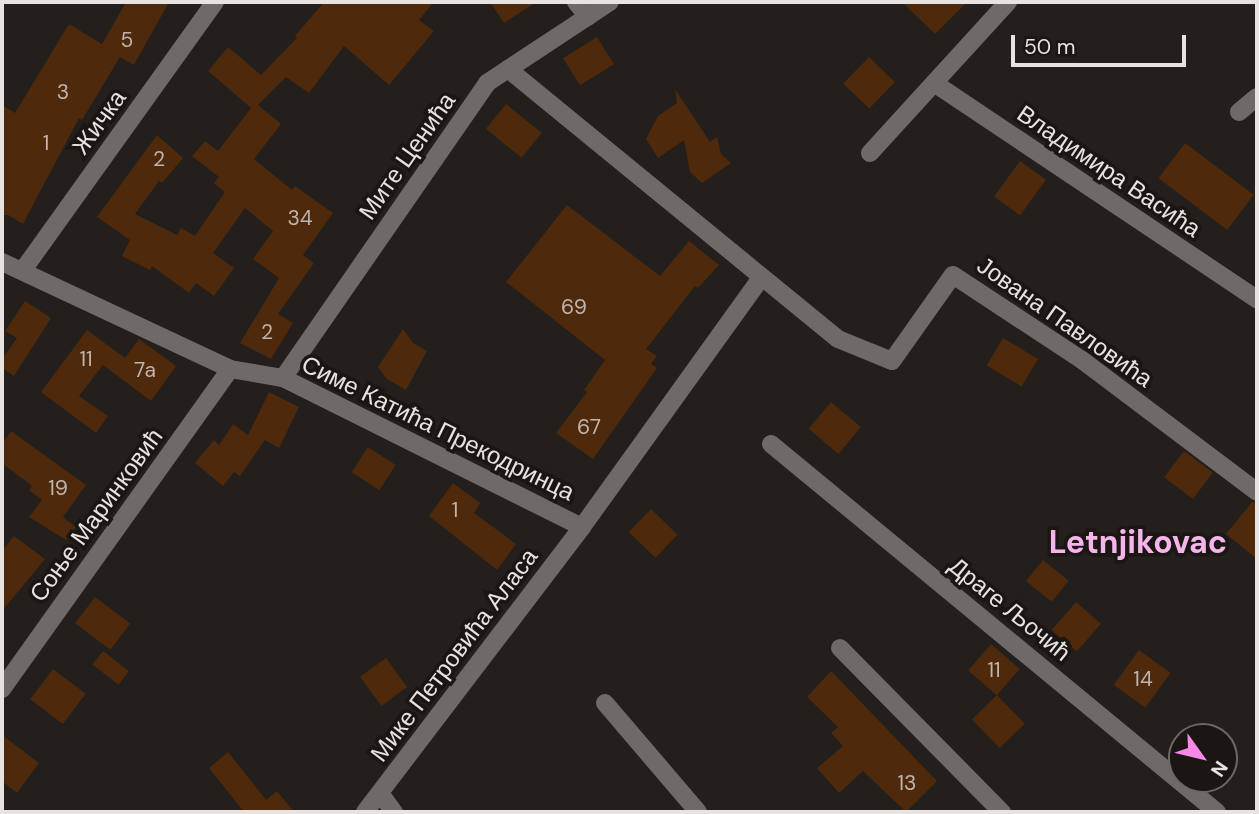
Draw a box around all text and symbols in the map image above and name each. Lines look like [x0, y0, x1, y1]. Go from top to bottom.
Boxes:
scale bar [1014, 21, 1189, 65]
house number: 5 [121, 27, 133, 53]
text: 50 m [1024, 33, 1075, 61]
house number: 3 [57, 79, 69, 105]
street label: Жичка [66, 84, 132, 160]
street label: Мите Ценића [353, 87, 461, 225]
street label: Владимира Васића [1012, 99, 1206, 243]
house number: 1 [43, 130, 49, 156]
house number: 2 [153, 146, 165, 172]
house number: 34 [287, 205, 313, 231]
street label: Јована Павловића [972, 251, 1158, 393]
house number: 69 [561, 294, 587, 320]
house number: 2 [261, 319, 273, 345]
house number: 11 [79, 346, 93, 372]
street label: Симе Катића Прекодринца [297, 349, 579, 507]
house number: 7a [134, 357, 156, 383]
house number: 67 [577, 414, 601, 440]
street label: Соње Маринковић [23, 423, 169, 607]
house number: 19 [48, 475, 68, 501]
house number: 1 [452, 497, 458, 523]
district label: Letnjikovac [1049, 523, 1227, 561]
street label: Мике Петровића Аласа [364, 543, 544, 767]
street label: Драге Љочић [943, 551, 1077, 667]
house number: 11 [987, 657, 1001, 683]
house number: 14 [1133, 666, 1153, 692]
north arrow [1168, 723, 1238, 793]
text: N [1205, 756, 1233, 782]
house number: 13 [898, 770, 916, 796]

